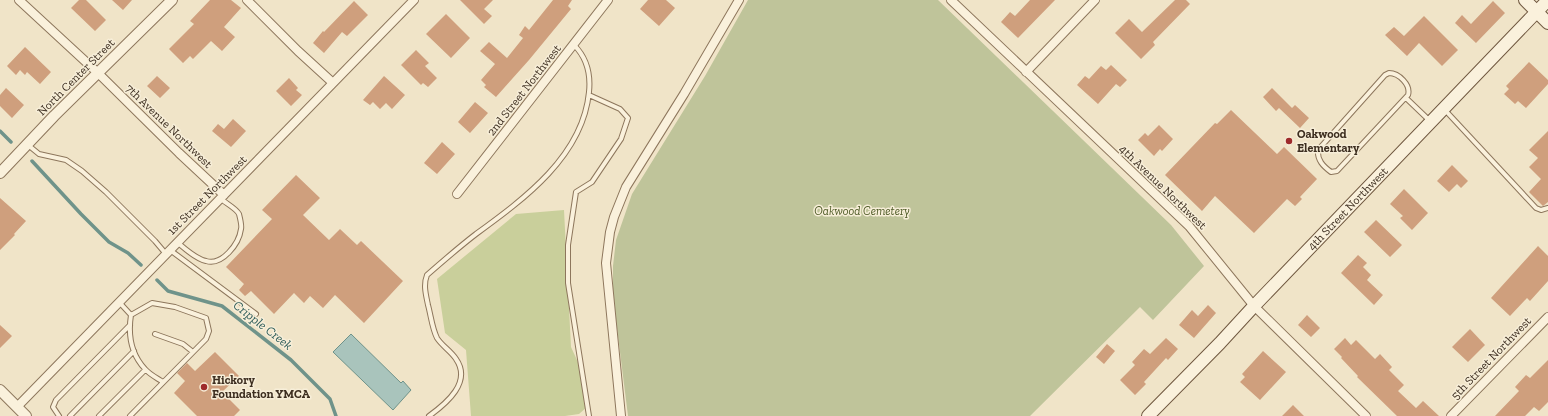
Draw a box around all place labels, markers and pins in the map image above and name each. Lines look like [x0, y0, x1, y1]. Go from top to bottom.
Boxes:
place label: Oakwood Elementary [1297, 127, 1360, 155]
marker: Oakwood Elementary [1284, 136, 1294, 146]
place label: Hickory Foundation YMCA [212, 373, 311, 401]
marker: Hickory Foundation YMCA [199, 382, 209, 392]

